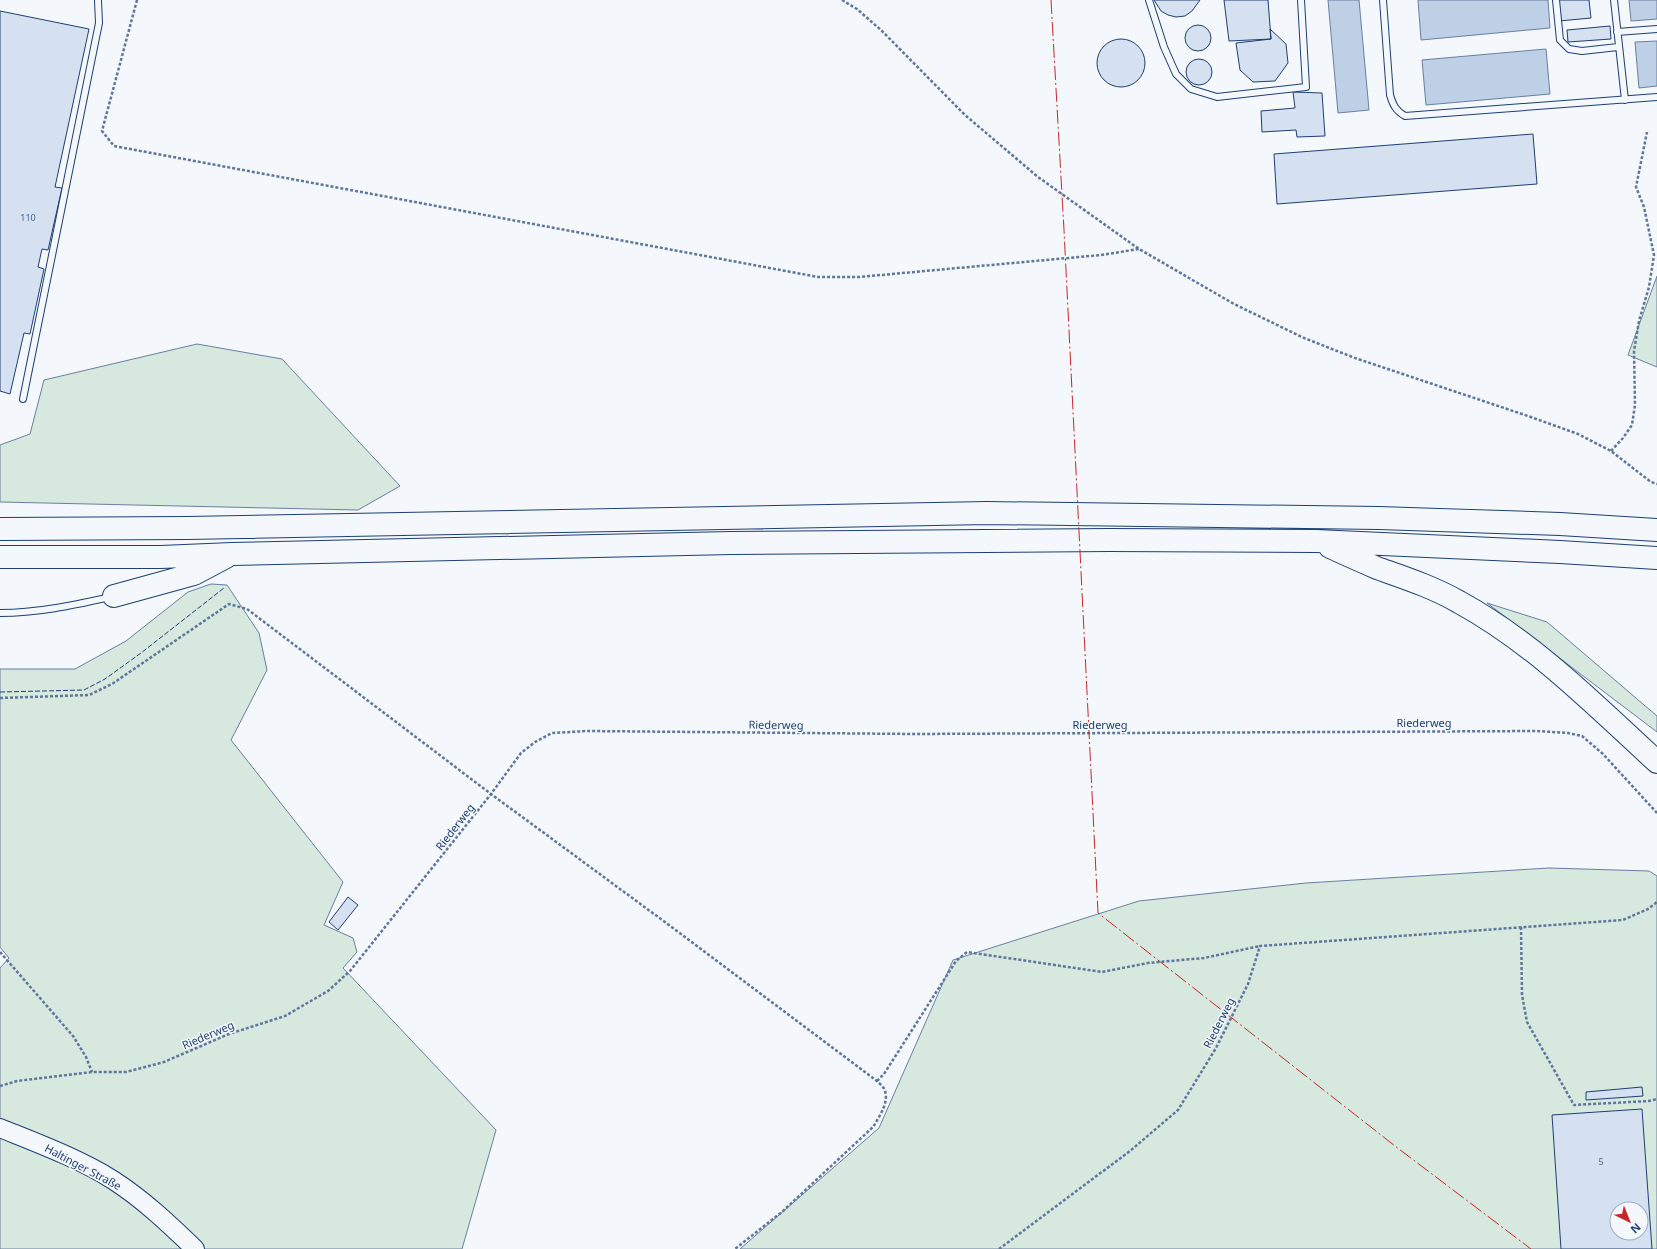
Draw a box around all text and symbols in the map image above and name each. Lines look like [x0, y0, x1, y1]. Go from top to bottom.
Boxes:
house number: 110 [20, 211, 36, 224]
street label: Riederweg [1396, 715, 1452, 730]
street label: Riederweg [748, 717, 804, 732]
street label: Riederweg [1072, 717, 1128, 732]
street label: Riederweg [432, 800, 477, 853]
street label: Riederweg [1199, 995, 1238, 1051]
street label: Riederweg [180, 1017, 236, 1052]
street label: Haltinger Straße [42, 1140, 124, 1193]
house number: 5 [1598, 1155, 1604, 1168]
north arrow [1609, 1201, 1649, 1241]
text: N [1628, 1220, 1645, 1237]

